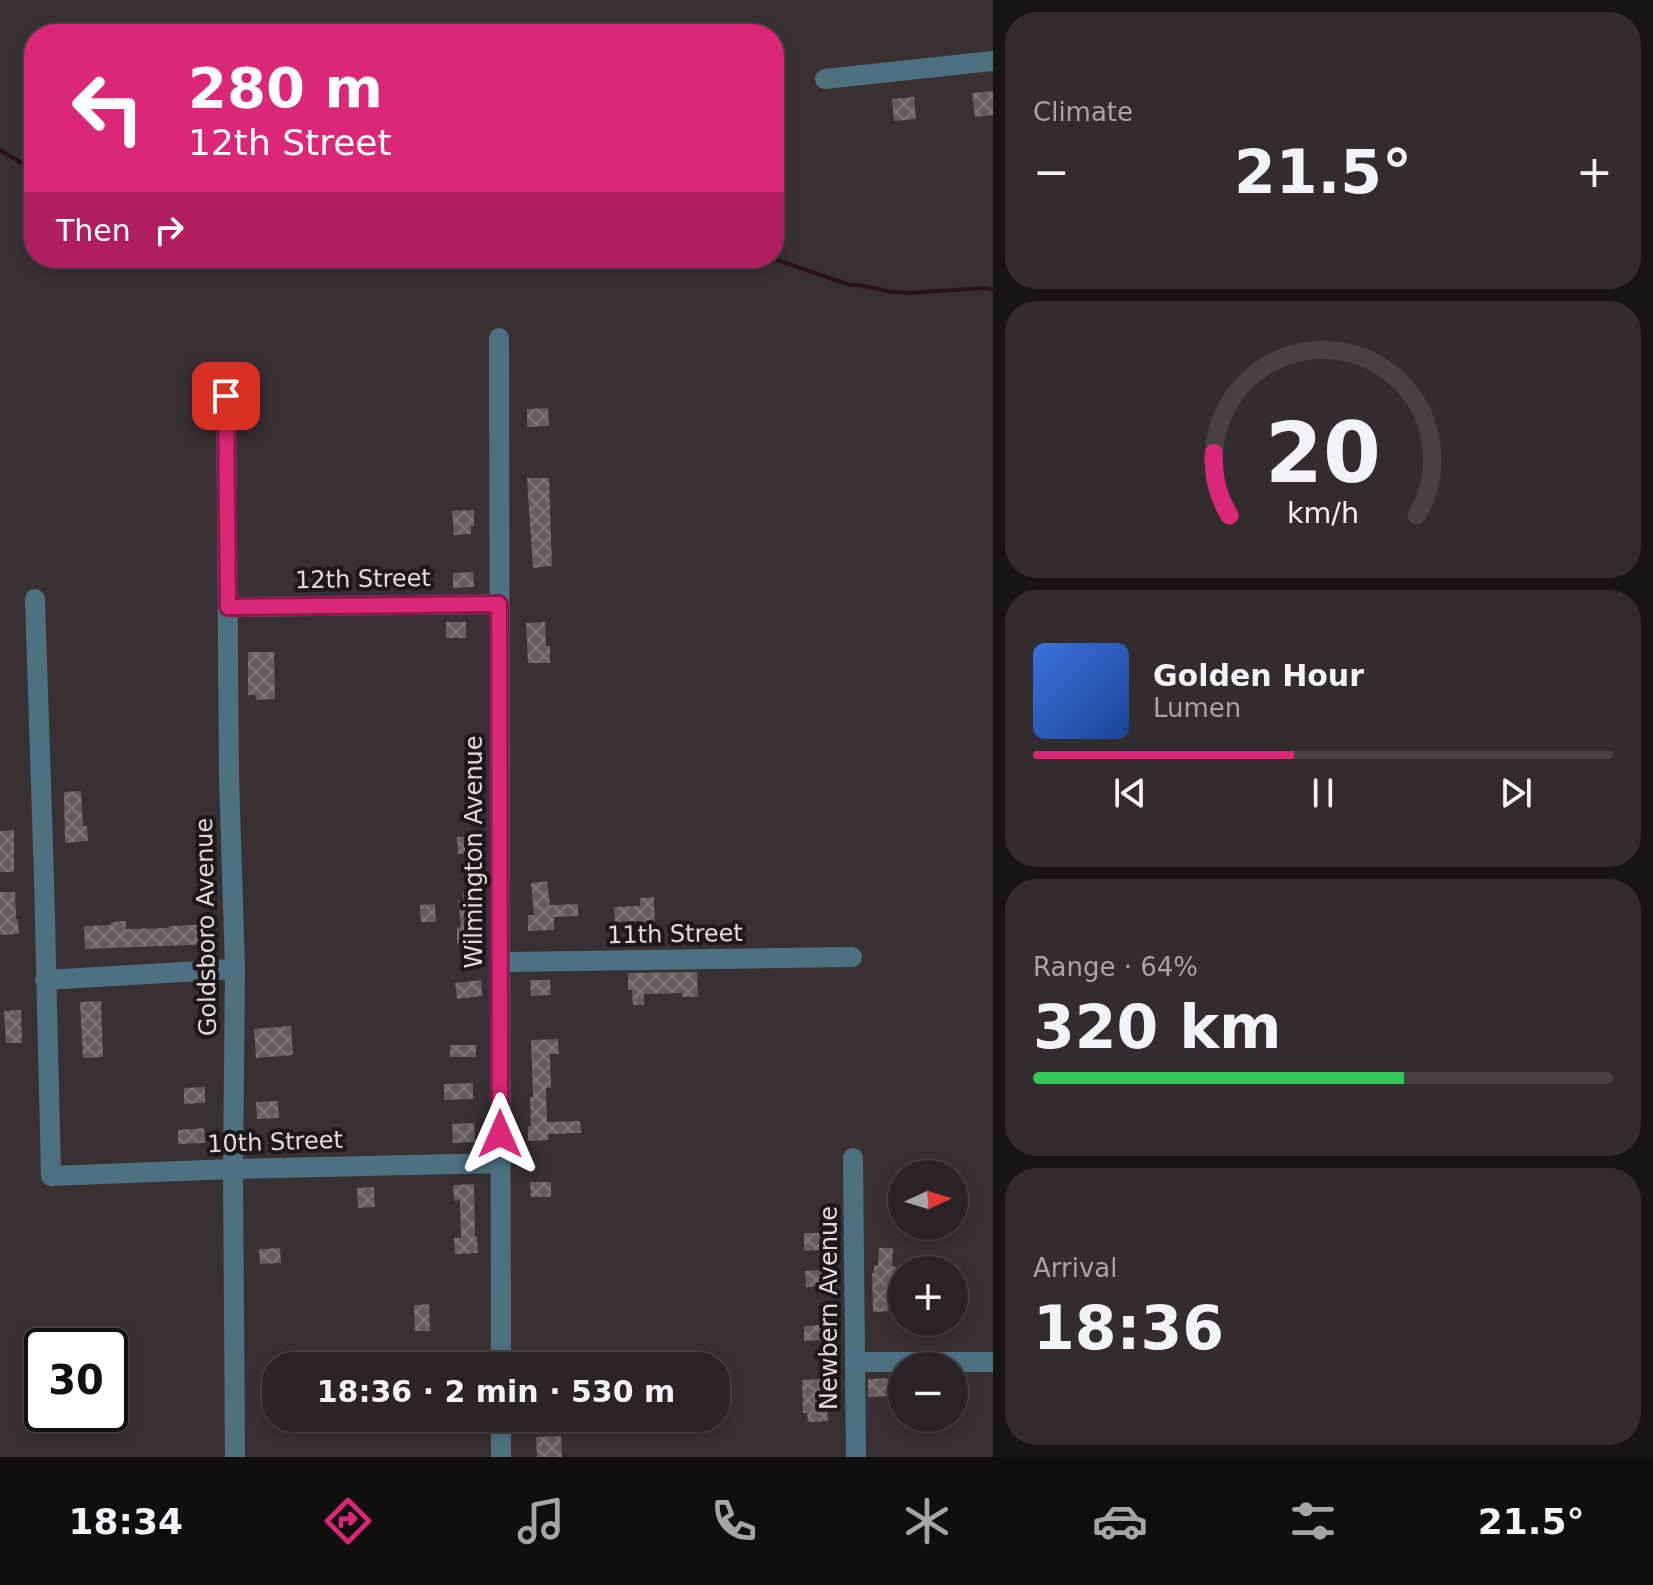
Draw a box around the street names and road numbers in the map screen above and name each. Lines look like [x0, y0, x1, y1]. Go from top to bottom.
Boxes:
street label: 12th Street [295, 564, 431, 594]
street label: Wilmington Avenue [460, 735, 488, 969]
street label: Goldsboro Avenue [190, 818, 222, 1036]
street label: 11th Street [607, 919, 743, 949]
street label: 10th Street [207, 1126, 343, 1158]
street label: Newbern Avenue [815, 1206, 843, 1410]

